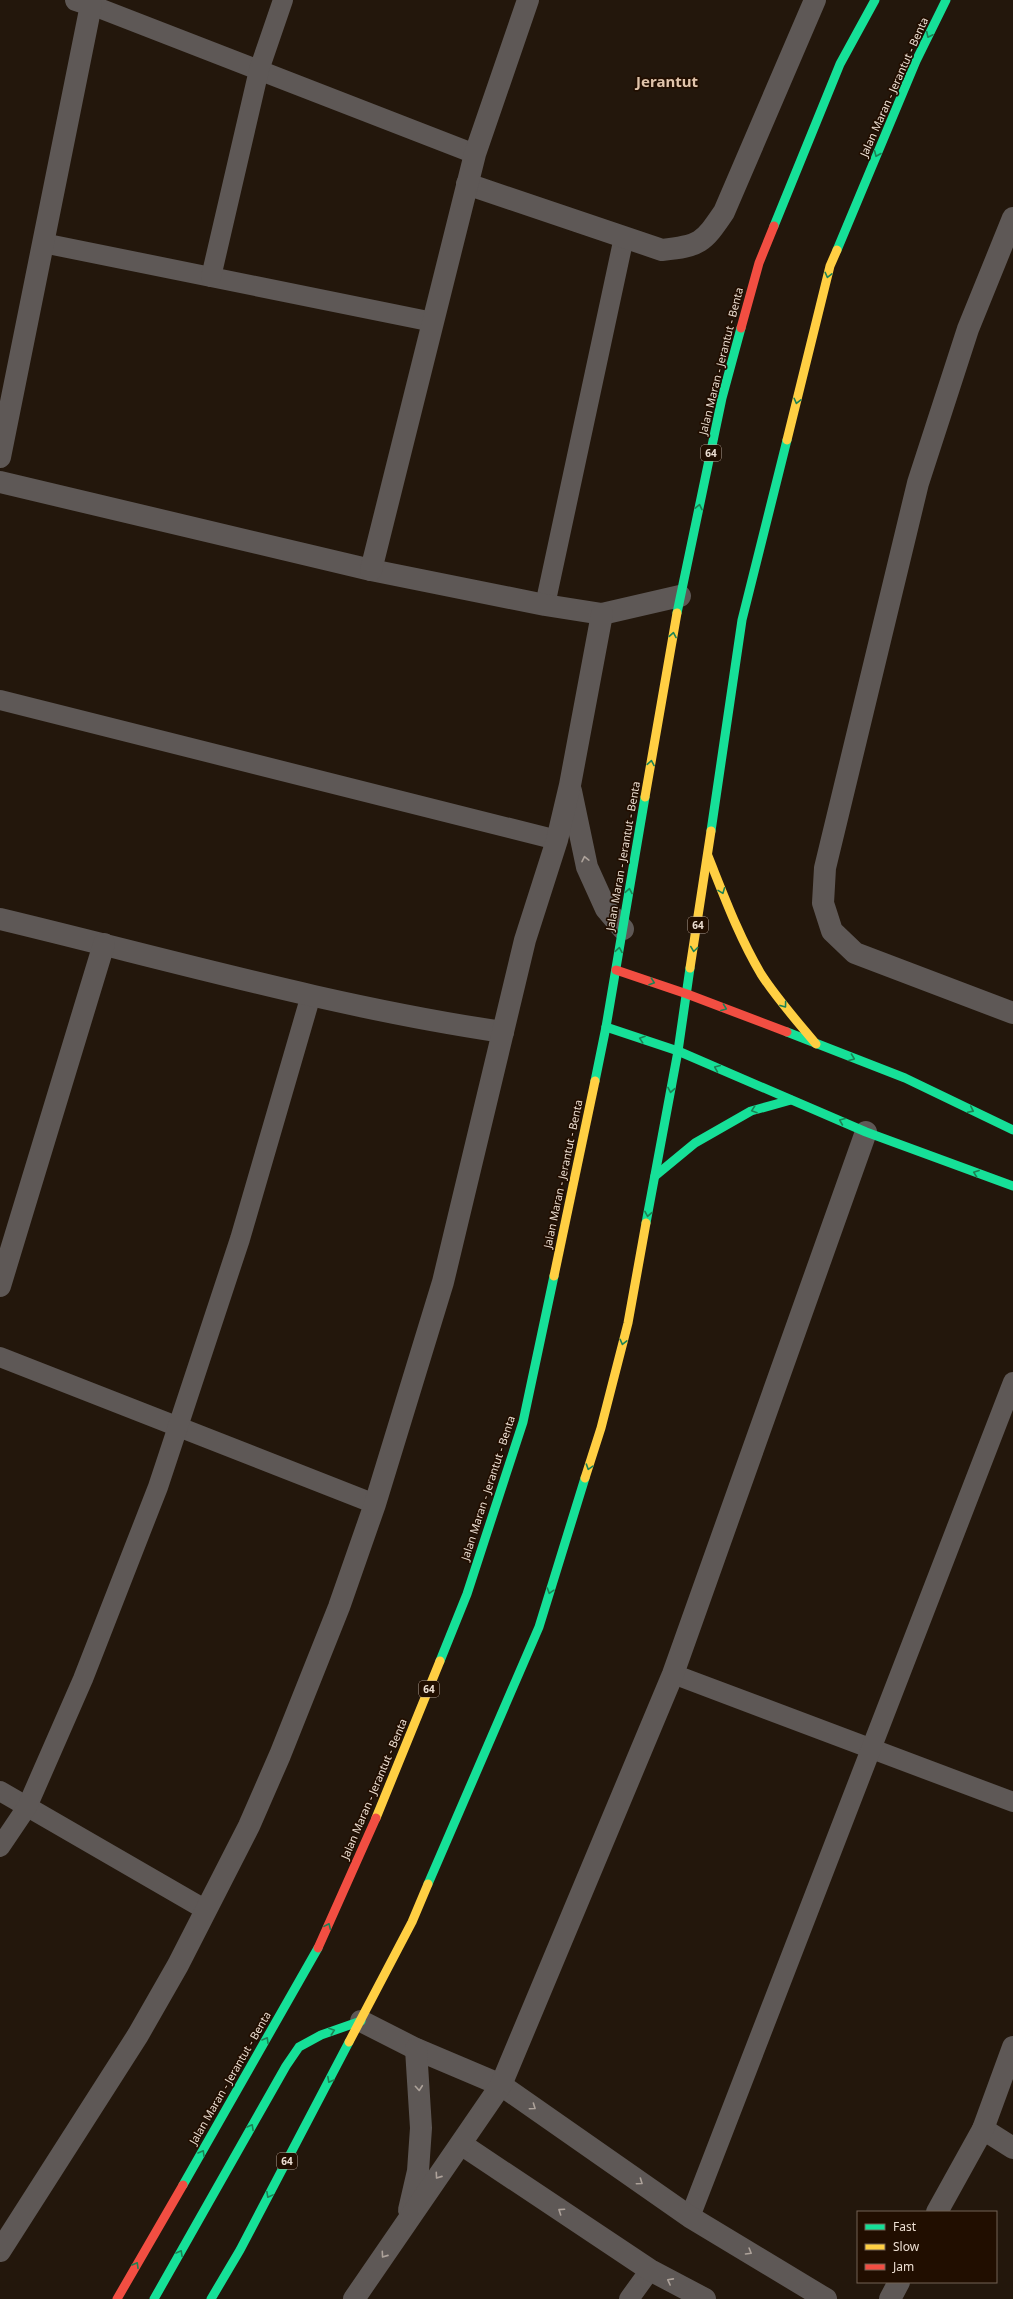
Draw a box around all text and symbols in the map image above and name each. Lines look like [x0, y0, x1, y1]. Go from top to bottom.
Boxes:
street label: Jalan Maran - Jerantut - Benta [856, 15, 931, 160]
one-way arrow [926, 31, 934, 38]
district label: Jerantut [634, 71, 698, 91]
one-way arrow [874, 150, 882, 158]
one-way arrow [824, 271, 833, 278]
street label: Jalan Maran - Jerantut - Benta [695, 286, 746, 437]
one-way arrow [793, 397, 801, 404]
road number: 64 [701, 445, 721, 461]
one-way arrow [694, 504, 703, 510]
one-way arrow [669, 632, 677, 638]
one-way arrow [647, 760, 655, 766]
street label: Jalan Maran - Jerantut - Benta [602, 780, 643, 933]
one-way arrow [582, 856, 590, 862]
one-way arrow [625, 888, 633, 894]
one-way arrow [718, 888, 726, 895]
road number: 64 [688, 917, 708, 933]
one-way arrow [690, 946, 699, 952]
one-way arrow [615, 947, 623, 953]
one-way arrow [648, 977, 655, 986]
one-way arrow [779, 1001, 787, 1008]
one-way arrow [720, 1004, 727, 1012]
one-way arrow [639, 1036, 646, 1044]
one-way arrow [849, 1053, 856, 1061]
one-way arrow [713, 1065, 721, 1073]
one-way arrow [667, 1087, 675, 1093]
street label: Jalan Maran - Jerantut - Benta [539, 1098, 586, 1250]
one-way arrow [967, 1105, 975, 1113]
one-way arrow [750, 1106, 757, 1114]
one-way arrow [838, 1118, 845, 1126]
one-way arrow [973, 1169, 980, 1177]
one-way arrow [644, 1211, 653, 1217]
one-way arrow [619, 1338, 628, 1345]
street label: Jalan Maran - Jerantut - Benta [457, 1414, 518, 1563]
one-way arrow [585, 1463, 594, 1470]
one-way arrow [546, 1587, 555, 1594]
road number: 64 [419, 1681, 439, 1697]
street label: Jalan Maran - Jerantut - Benta [337, 1716, 410, 1862]
one-way arrow [323, 1922, 331, 1930]
street label: Jalan Maran - Jerantut - Benta [185, 2008, 274, 2148]
one-way arrow [328, 2027, 335, 2036]
one-way arrow [262, 2037, 269, 2044]
one-way arrow [327, 2076, 335, 2083]
one-way arrow [415, 2085, 424, 2091]
one-way arrow [529, 2102, 536, 2109]
one-way arrow [247, 2124, 254, 2132]
one-way arrow [197, 2150, 204, 2157]
road number: 64 [277, 2153, 297, 2169]
one-way arrow [436, 2172, 443, 2179]
one-way arrow [636, 2177, 643, 2185]
one-way arrow [266, 2191, 274, 2198]
one-way arrow [558, 2208, 565, 2216]
legend [857, 2211, 997, 2283]
text: Fast [893, 2218, 917, 2235]
text: Slow [893, 2238, 920, 2255]
one-way arrow [745, 2248, 752, 2255]
one-way arrow [176, 2250, 183, 2257]
one-way arrow [381, 2251, 389, 2258]
text: Jam [892, 2258, 914, 2275]
one-way arrow [132, 2262, 139, 2269]
one-way arrow [667, 2278, 674, 2285]

